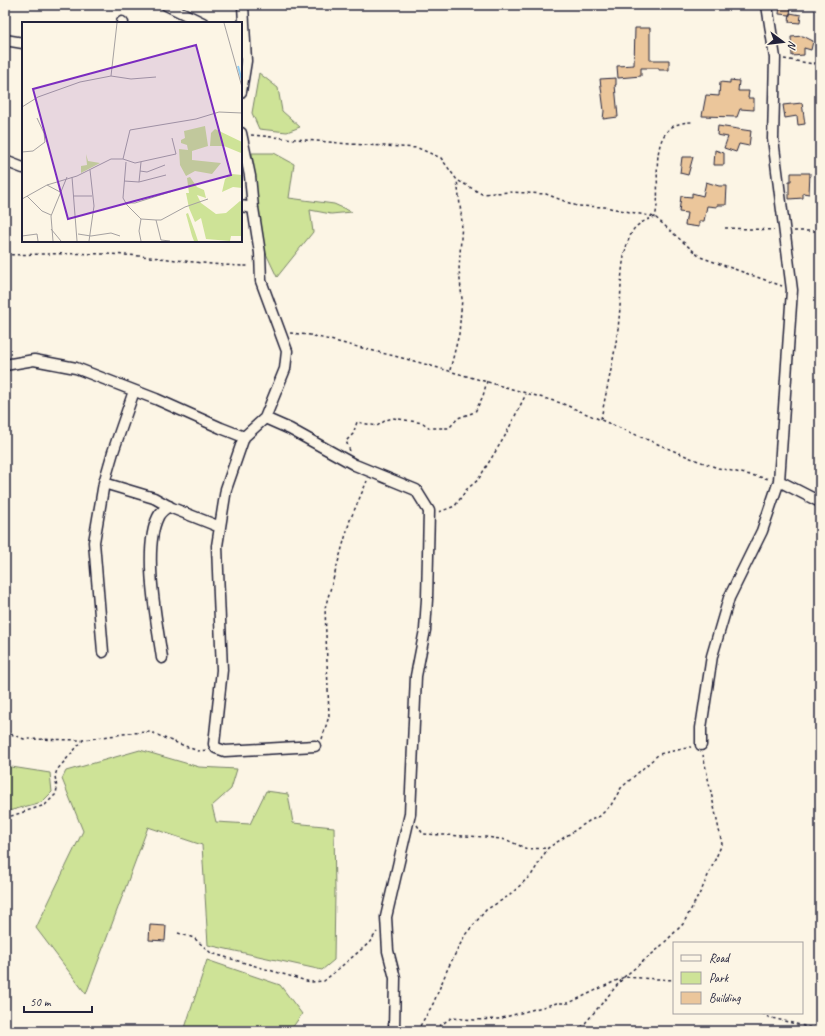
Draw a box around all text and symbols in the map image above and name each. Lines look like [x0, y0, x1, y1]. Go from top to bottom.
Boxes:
inset map [22, 22, 242, 242]
north arrow [763, 22, 803, 62]
text: N [784, 39, 800, 52]
legend [673, 942, 803, 1014]
text: Road [709, 950, 731, 966]
text: Park [709, 970, 730, 986]
scale bar [24, 988, 92, 1014]
text: Building [709, 990, 741, 1006]
text: 50 m [30, 994, 52, 1010]

